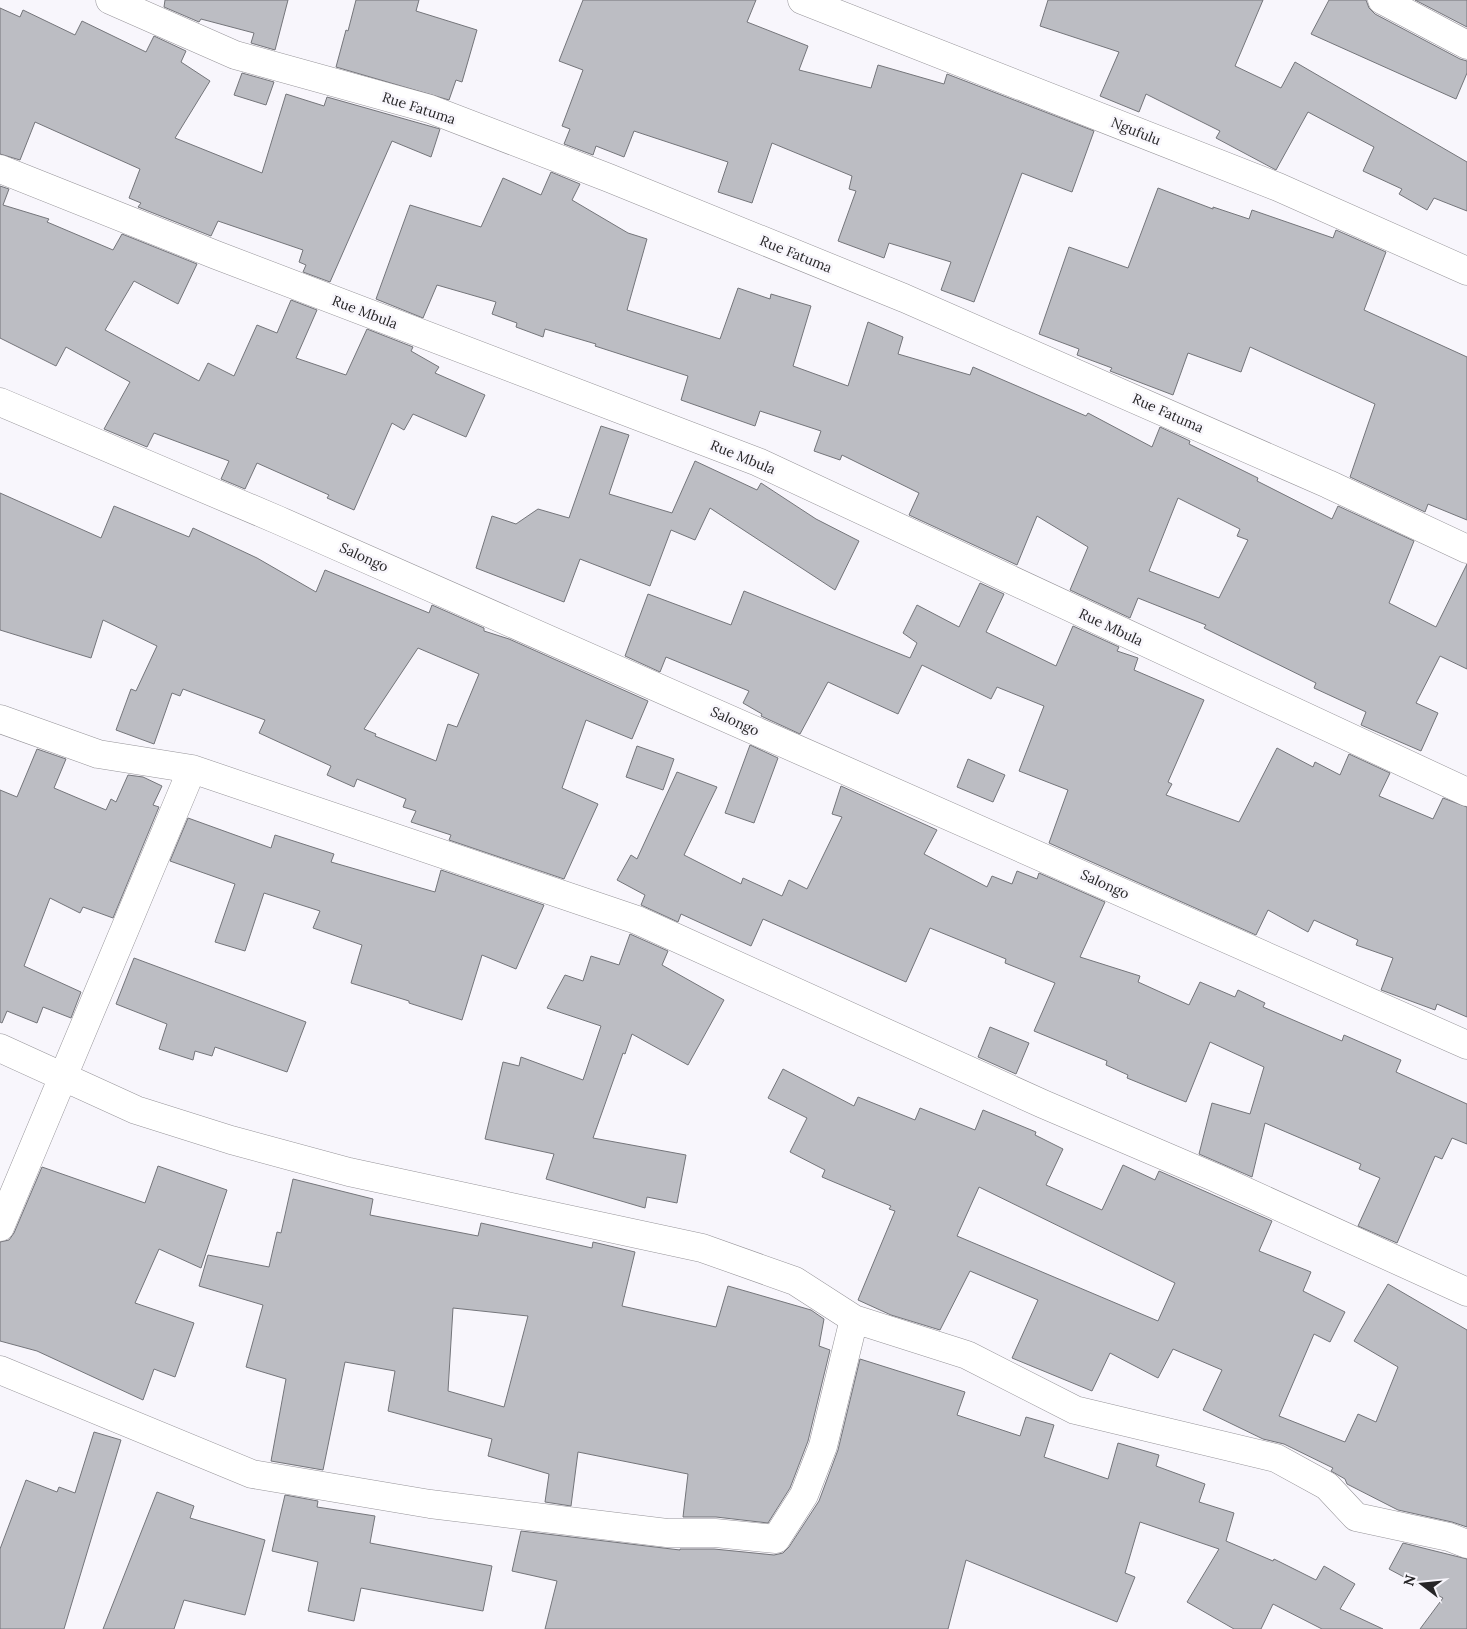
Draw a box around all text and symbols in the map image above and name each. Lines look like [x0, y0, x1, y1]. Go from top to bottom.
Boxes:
street label: Rue Fatuma [380, 88, 458, 128]
street label: Ngufulu [1109, 113, 1163, 149]
street label: Rue Fatuma [757, 231, 835, 277]
street label: Rue Mbula [330, 291, 400, 333]
street label: Rue Fatuma [1130, 389, 1206, 437]
street label: Rue Mbula [708, 436, 778, 478]
street label: Salongo [337, 538, 391, 576]
street label: Rue Mbula [1076, 604, 1146, 650]
street label: Salongo [708, 702, 762, 740]
street label: Salongo [1078, 865, 1132, 903]
north arrow [1397, 1559, 1447, 1609]
text: N [1399, 1573, 1420, 1588]

